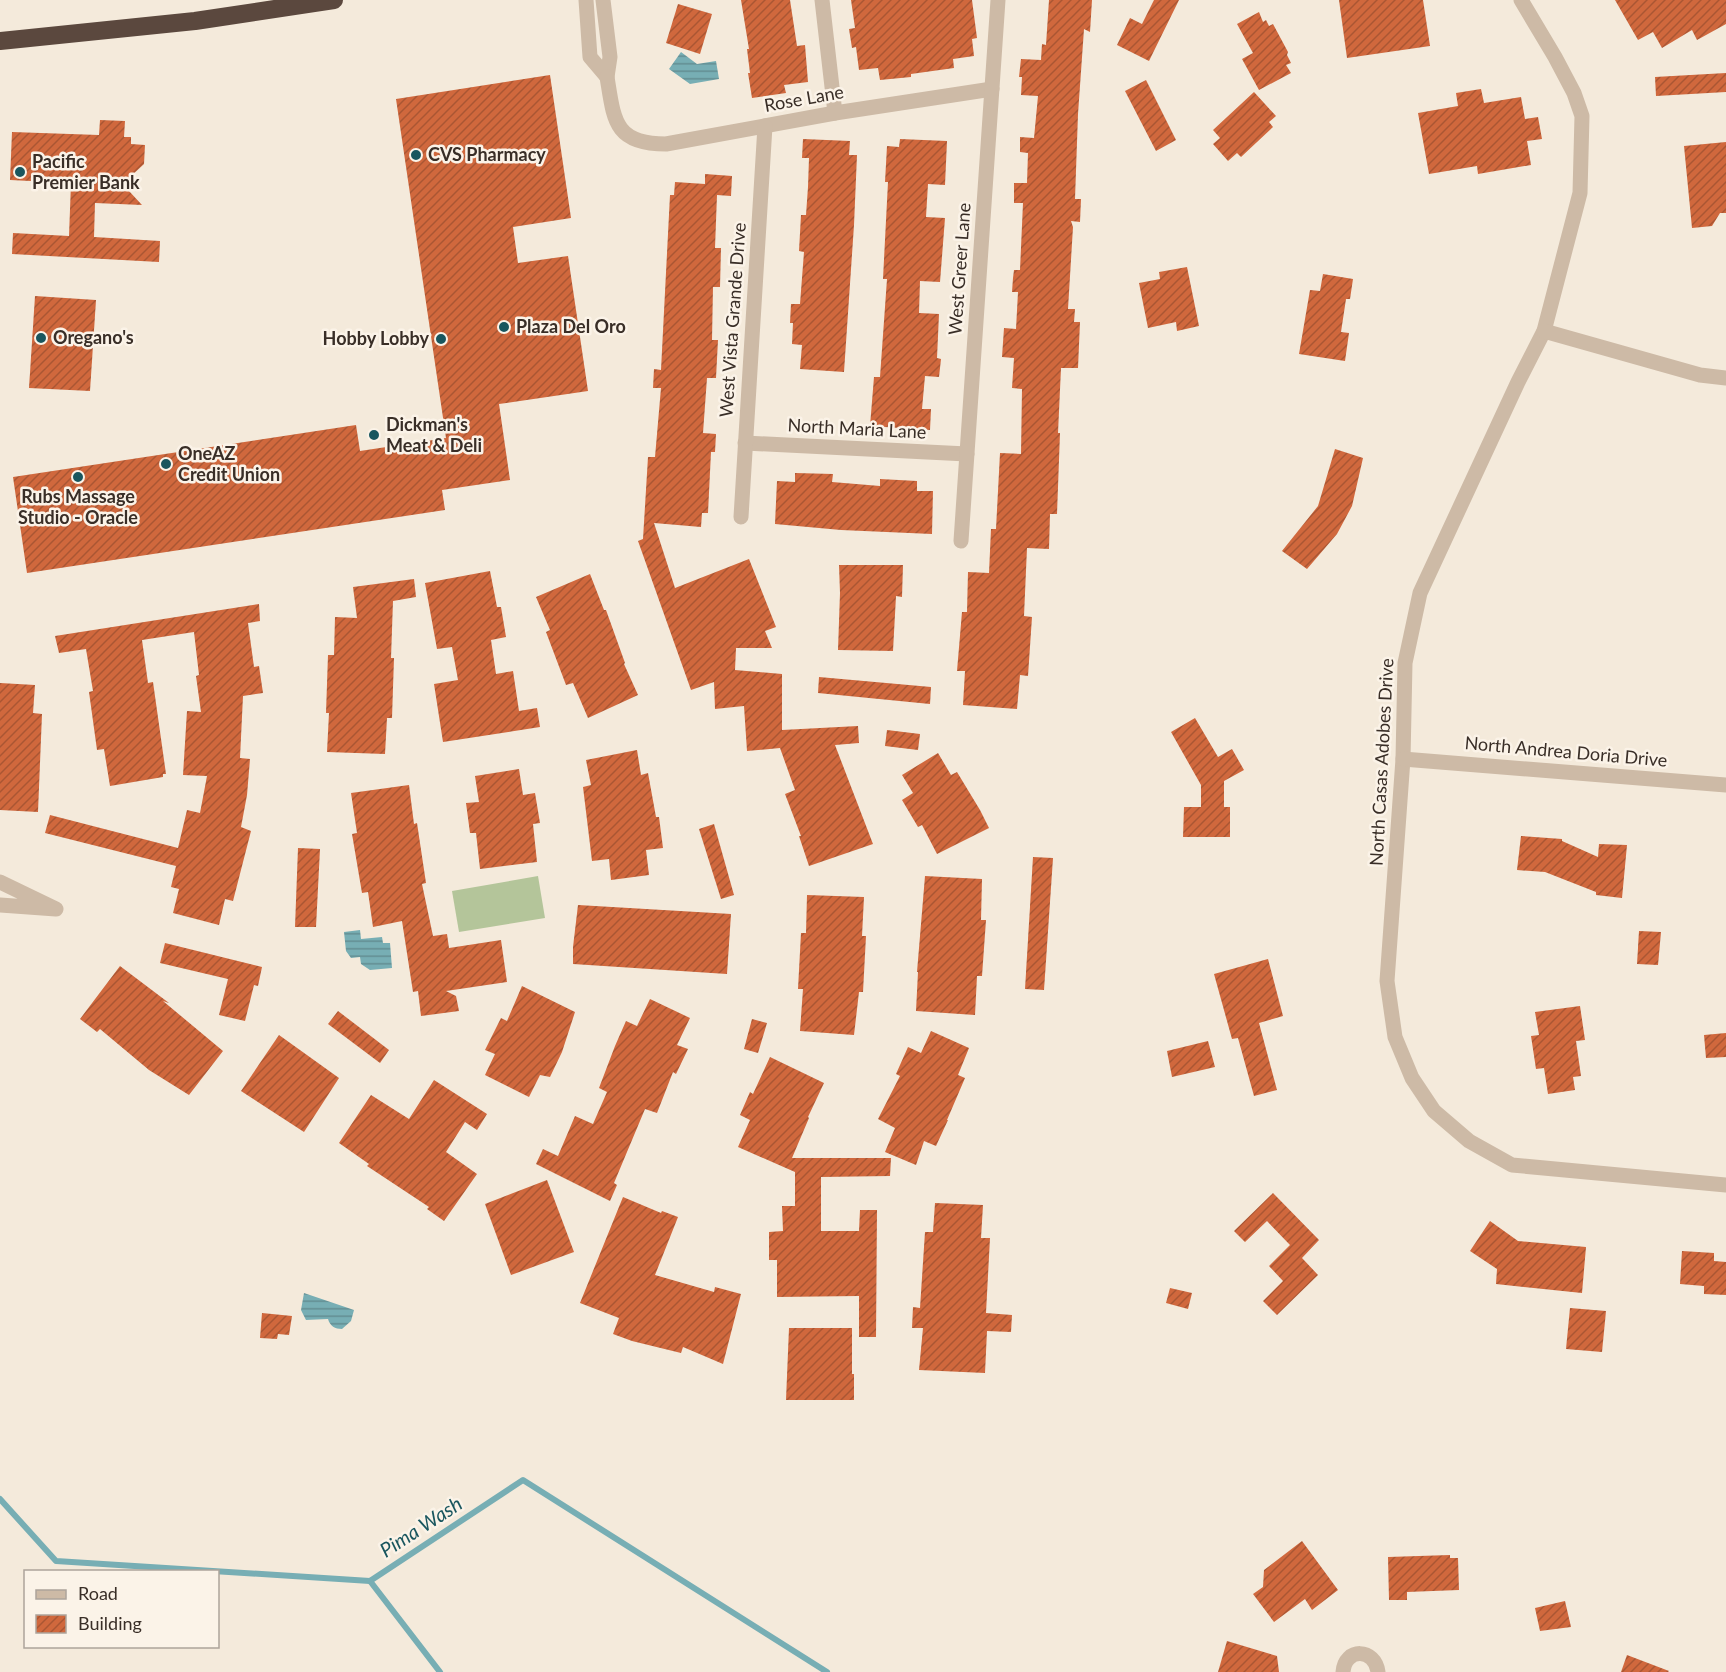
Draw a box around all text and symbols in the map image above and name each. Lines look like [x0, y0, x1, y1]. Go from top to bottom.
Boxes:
street label: Rose Lane [762, 80, 845, 116]
place label: CVS Pharmacy [428, 143, 546, 165]
marker: CVS Pharmacy [409, 148, 423, 162]
place label: Pacific Premier Bank [32, 150, 140, 193]
marker: Pacific Premier Bank [13, 165, 27, 179]
street label: West Greer Lane [943, 202, 975, 336]
street label: West Vista Grande Drive [714, 222, 750, 418]
place label: Plaza Del Oro [516, 315, 626, 337]
marker: Plaza Del Oro [497, 320, 511, 334]
place label: Oregano's [53, 326, 134, 348]
place label: Hobby Lobby [323, 327, 429, 349]
marker: Oregano's [34, 331, 48, 345]
marker: Hobby Lobby [434, 332, 448, 346]
place label: Dickman's Meat & Deli [386, 413, 482, 456]
street label: North Maria Lane [787, 413, 927, 443]
marker: Dickman's Meat & Deli [367, 428, 381, 442]
place label: OneAZ Credit Union [178, 442, 280, 485]
marker: OneAZ Credit Union [159, 457, 173, 471]
marker: Rubs Massage Studio - Oracle [71, 470, 85, 484]
place label: Rubs Massage Studio - Oracle [18, 485, 138, 528]
street label: North Casas Adobes Drive [1365, 658, 1397, 866]
street label: North Andrea Doria Drive [1464, 731, 1668, 771]
water label: Pima Wash [375, 1491, 466, 1562]
legend [24, 1570, 219, 1648]
text: Road [78, 1582, 118, 1604]
text: Building [78, 1612, 142, 1634]

